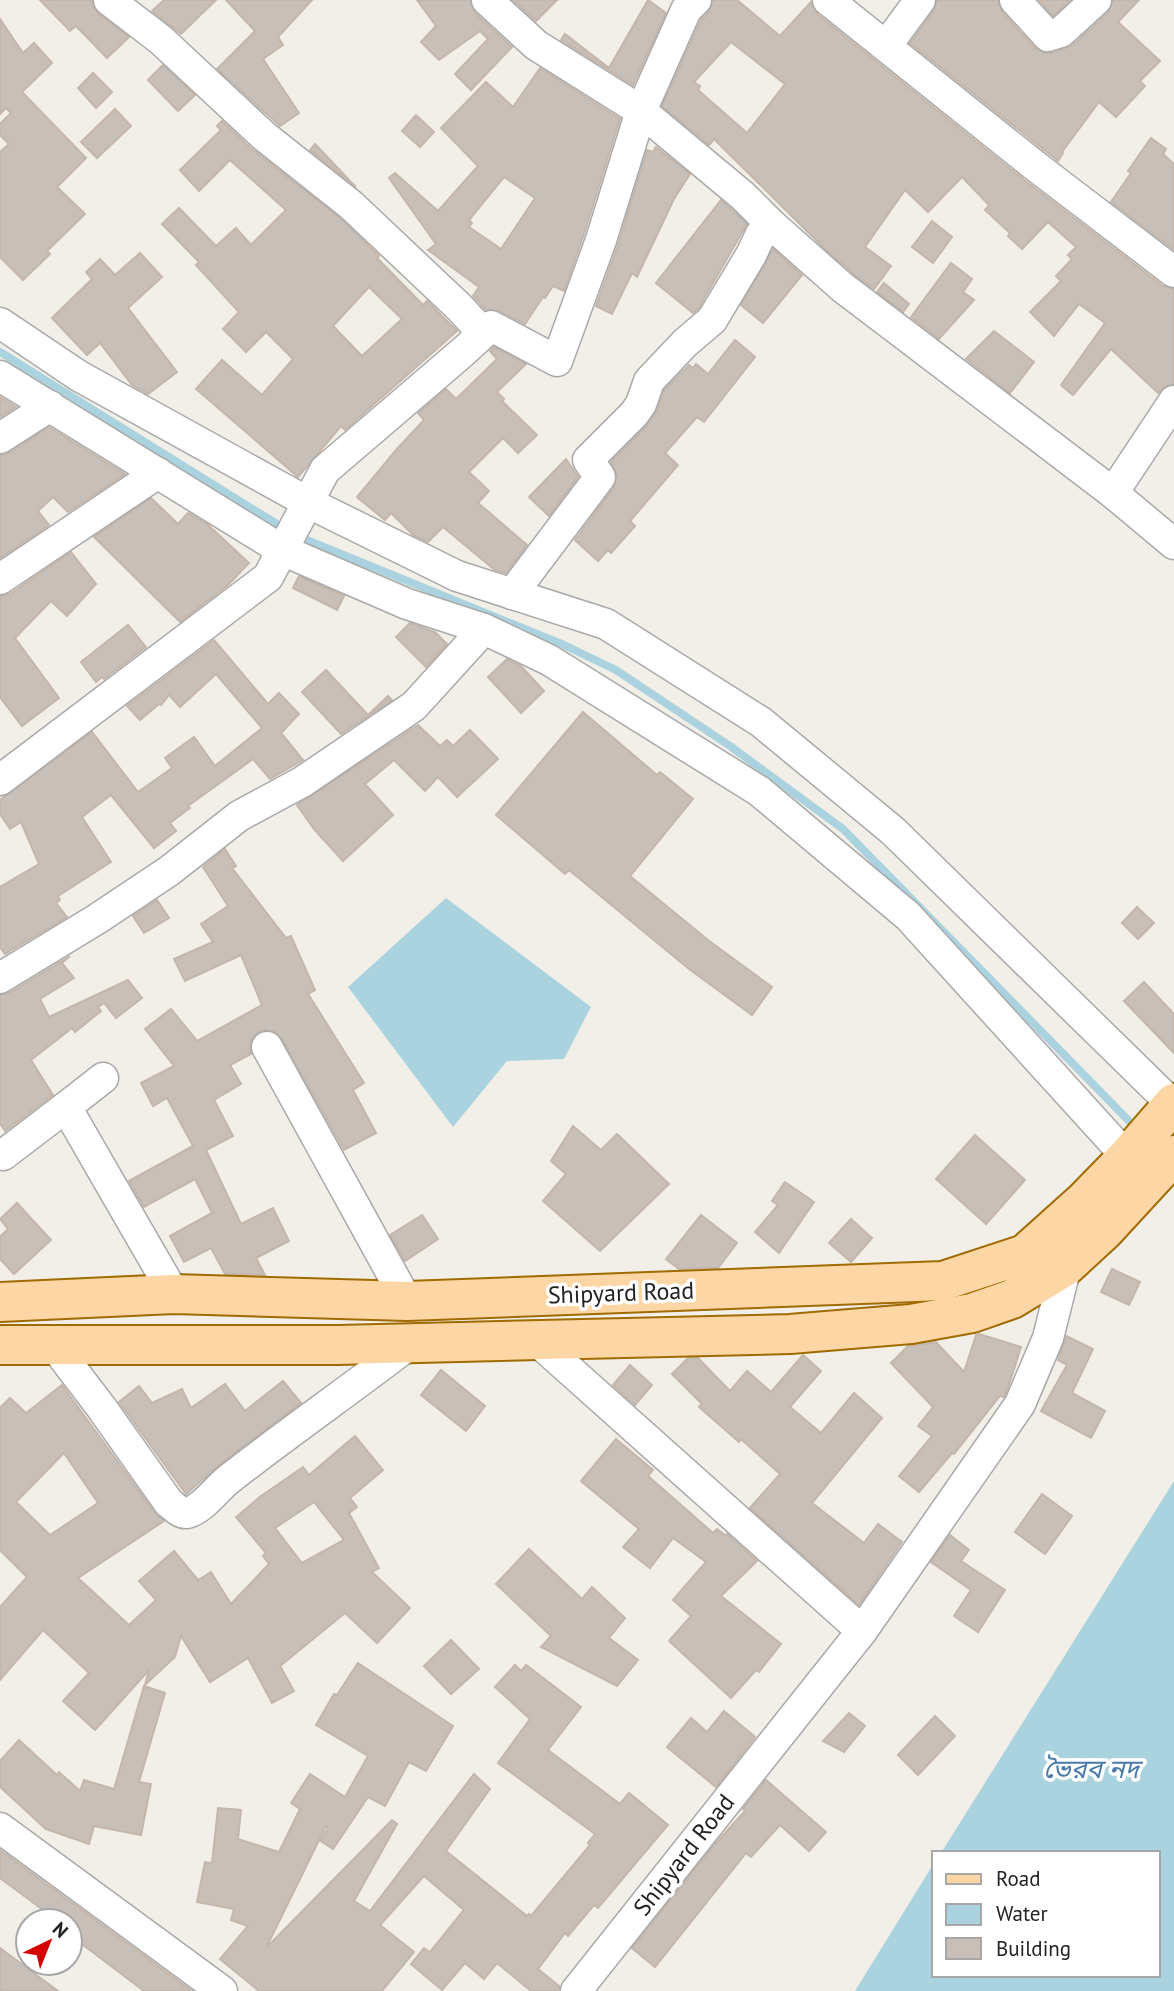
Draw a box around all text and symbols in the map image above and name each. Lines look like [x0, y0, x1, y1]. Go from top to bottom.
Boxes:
street label: Shipyard Road [547, 1274, 695, 1311]
water label: ভৈরব নদ [1043, 1752, 1143, 1785]
street label: Shipyard Road [626, 1787, 741, 1922]
legend [932, 1851, 1160, 1977]
text: Road [996, 1865, 1040, 1892]
text: Water [996, 1900, 1048, 1927]
north arrow [14, 1907, 84, 1977]
text: N [48, 1917, 73, 1943]
text: Building [996, 1935, 1071, 1962]

